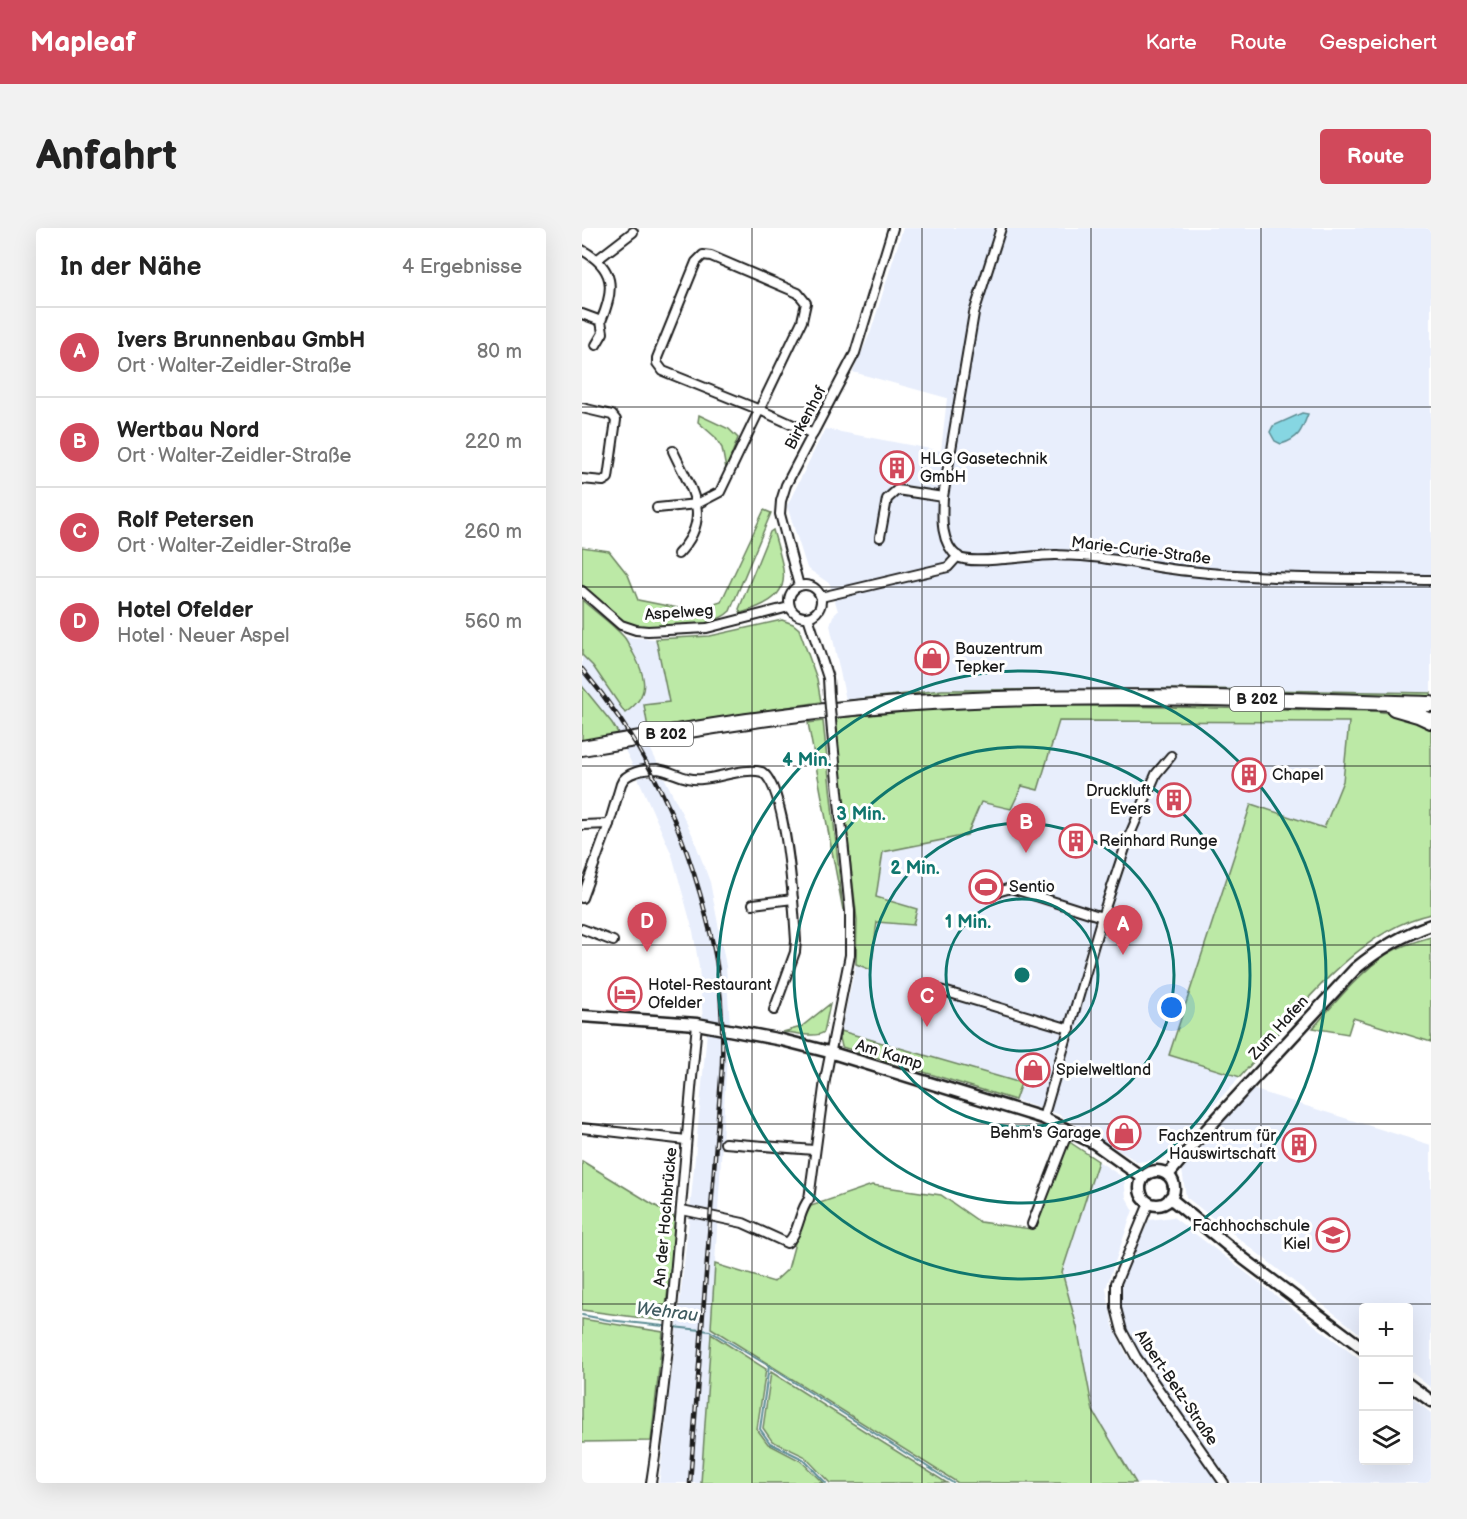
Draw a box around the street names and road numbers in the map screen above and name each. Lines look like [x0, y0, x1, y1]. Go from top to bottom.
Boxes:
street label: Birkenhof [781, 383, 831, 453]
street label: Marie-Curie-Straße [1070, 533, 1212, 569]
street label: Aspelweg [644, 601, 714, 625]
road number: B 202 [1230, 687, 1284, 711]
road number: B 202 [639, 722, 693, 746]
street label: Zum Hafen [1245, 992, 1313, 1065]
street label: Am Kamp [853, 1036, 925, 1074]
street label: An der Hochbrücke [650, 1146, 682, 1287]
street label: Albert-Betz-Straße [1130, 1327, 1222, 1450]

